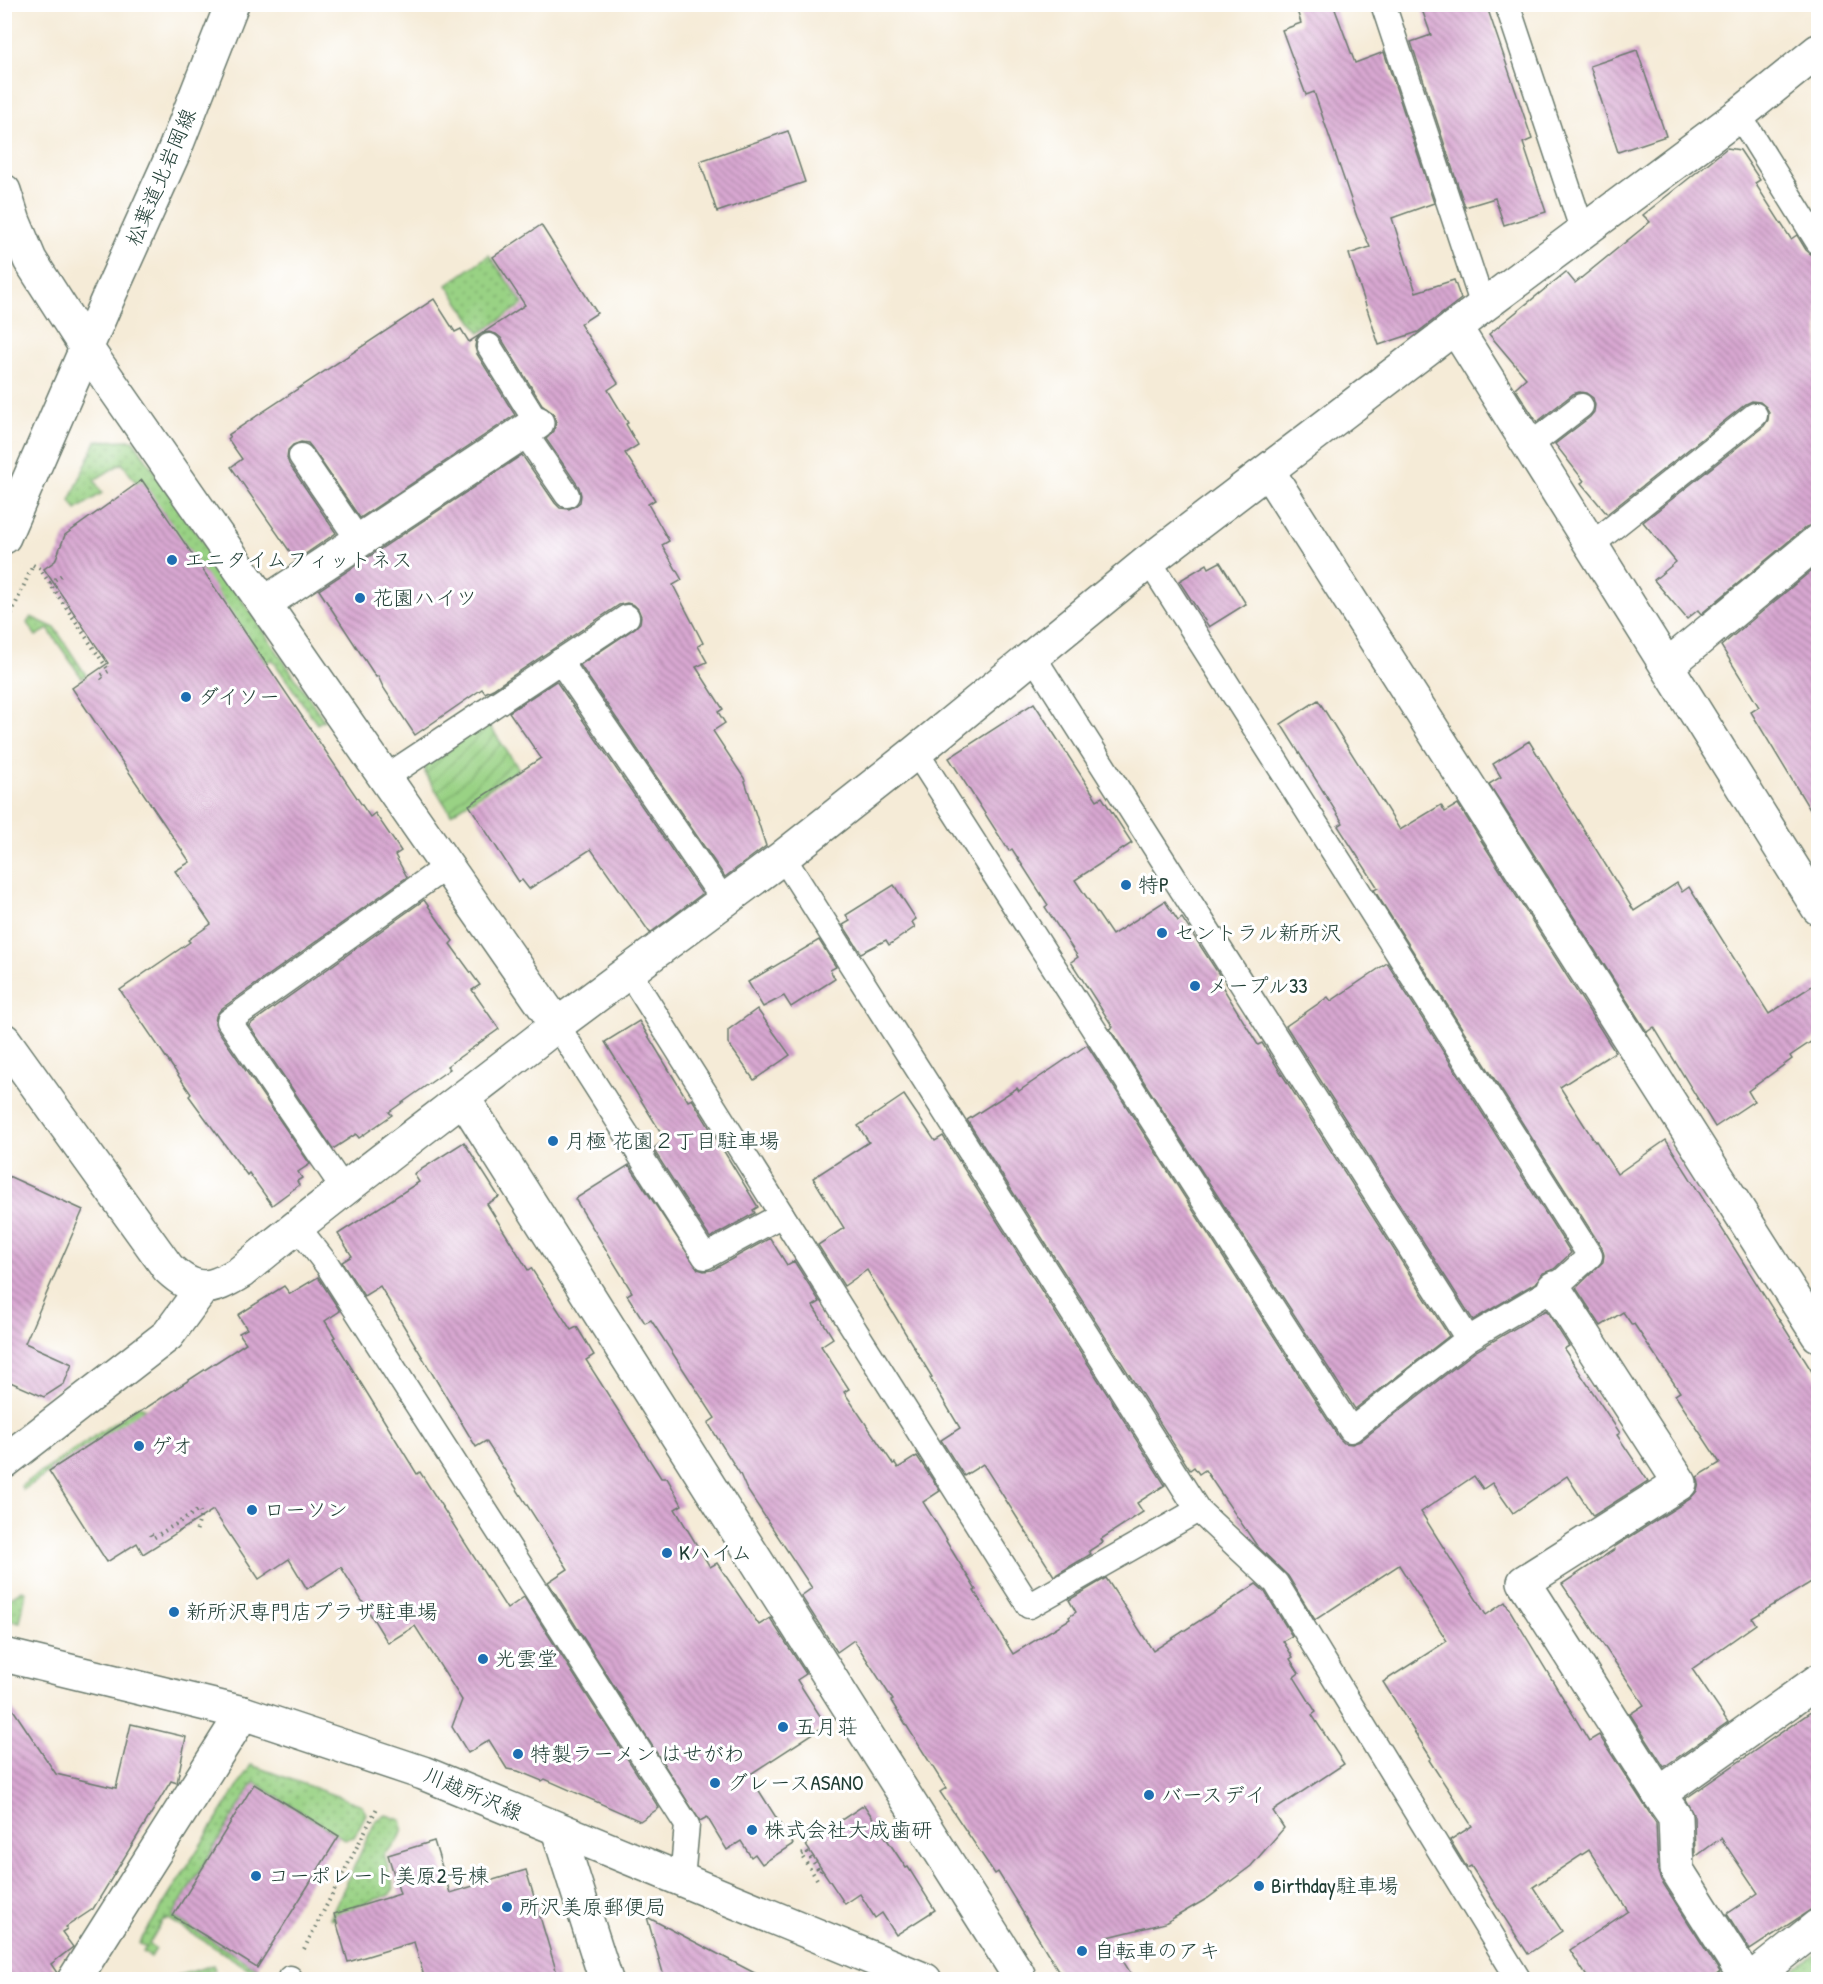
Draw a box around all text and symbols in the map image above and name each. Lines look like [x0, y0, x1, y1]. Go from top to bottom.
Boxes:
street label: 松葉道北岩岡線 [118, 103, 203, 250]
place label: エニタイムフィットネス [184, 545, 412, 574]
marker: エニタイムフィットネス [165, 553, 179, 567]
place label: 花園ハイツ [372, 583, 477, 612]
marker: 花園ハイツ [353, 591, 367, 605]
place label: ダイソー [198, 682, 280, 711]
marker: ダイソー [179, 690, 193, 704]
place label: 特P [1138, 870, 1169, 899]
marker: 特P [1119, 878, 1133, 892]
place label: セントラル新所沢 [1174, 918, 1341, 947]
marker: セントラル新所沢 [1155, 926, 1169, 940]
place label: メープル33 [1207, 971, 1308, 1000]
marker: メープル33 [1188, 979, 1202, 993]
place label: 月極 花園２丁目駐車場 [565, 1126, 780, 1155]
marker: 月極 花園２丁目駐車場 [546, 1134, 560, 1148]
place label: ゲオ [151, 1431, 193, 1460]
marker: ゲオ [132, 1439, 146, 1453]
place label: ローソン [264, 1495, 348, 1524]
marker: ローソン [245, 1503, 259, 1517]
place label: Kハイム [679, 1538, 752, 1567]
marker: Kハイム [660, 1546, 674, 1560]
place label: 新所沢専門店プラザ駐車場 [186, 1597, 438, 1626]
marker: 新所沢専門店プラザ駐車場 [167, 1605, 181, 1619]
place label: 光雲堂 [495, 1644, 558, 1673]
marker: 光雲堂 [476, 1652, 490, 1666]
place label: 五月荘 [795, 1712, 858, 1741]
marker: 五月荘 [776, 1720, 790, 1734]
place label: 特製ラーメン はせがわ [530, 1739, 745, 1768]
marker: 特製ラーメン はせがわ [511, 1747, 525, 1761]
street label: 川越所沢線 [419, 1760, 527, 1827]
place label: グレースASANO [727, 1768, 864, 1797]
marker: グレースASANO [708, 1776, 722, 1790]
place label: バースデイ [1161, 1780, 1265, 1809]
marker: バースデイ [1142, 1788, 1156, 1802]
place label: 株式会社大成歯研 [764, 1815, 932, 1844]
marker: 株式会社大成歯研 [745, 1823, 759, 1837]
place label: コーポレート美原2号棟 [268, 1861, 489, 1890]
marker: コーポレート美原2号棟 [249, 1869, 263, 1883]
place label: Birthday駐車場 [1271, 1871, 1399, 1900]
marker: Birthday駐車場 [1252, 1879, 1266, 1893]
place label: 所沢美原郵便局 [519, 1892, 666, 1921]
marker: 所沢美原郵便局 [500, 1900, 514, 1914]
place label: 自転車のアキ [1094, 1936, 1220, 1965]
marker: 自転車のアキ [1075, 1944, 1089, 1958]

